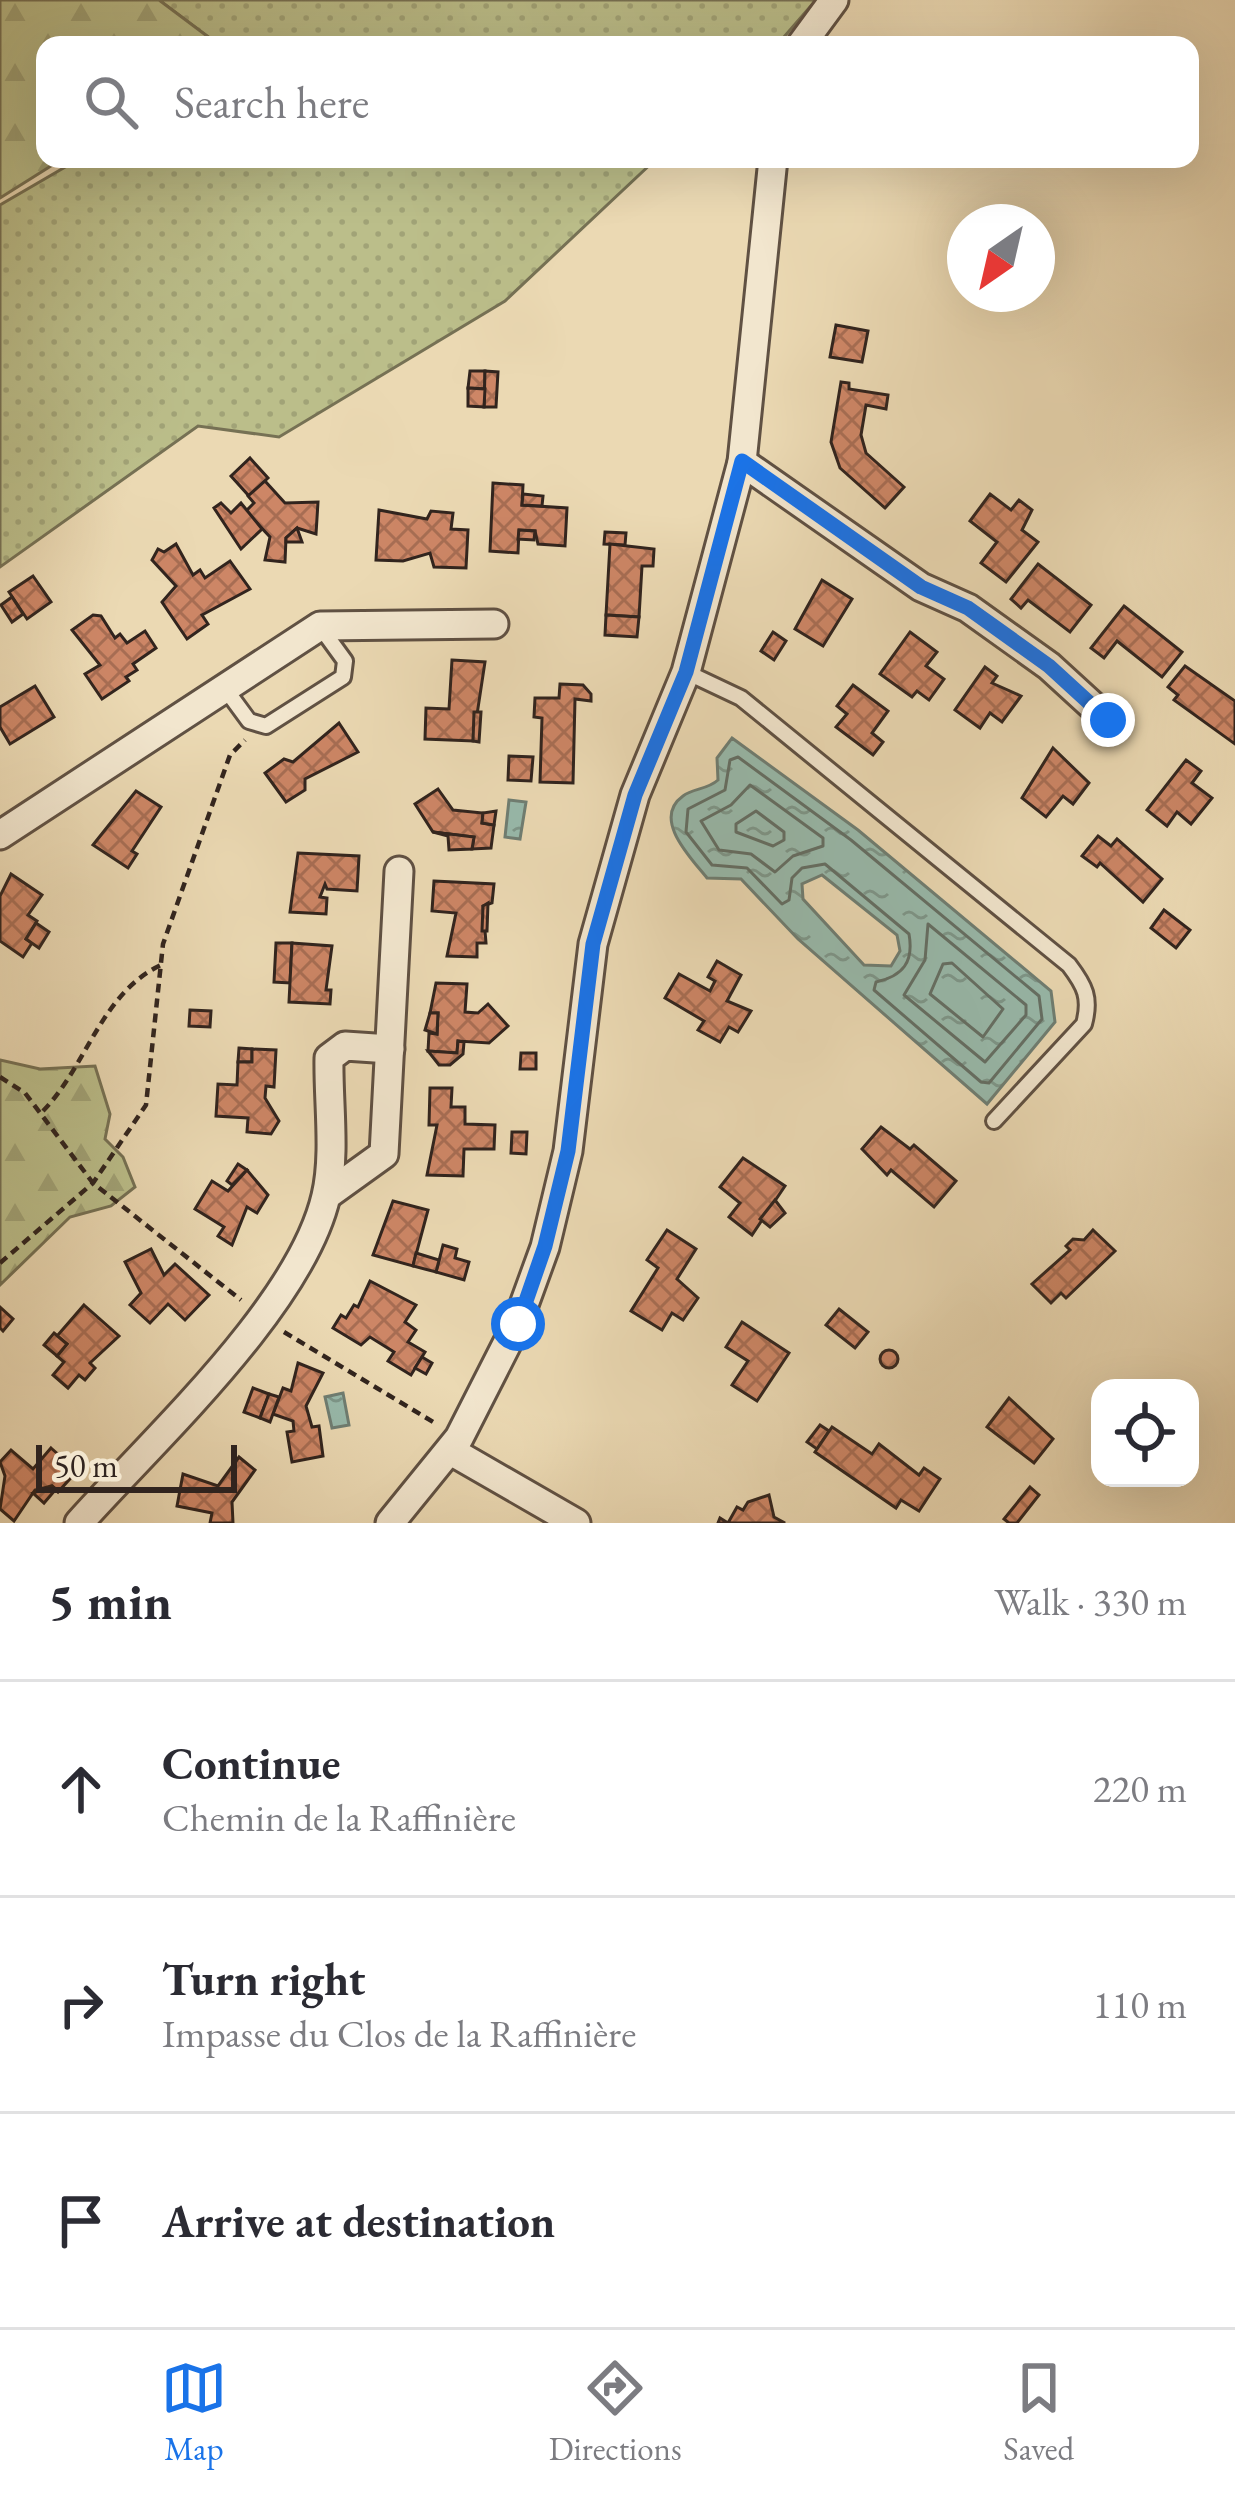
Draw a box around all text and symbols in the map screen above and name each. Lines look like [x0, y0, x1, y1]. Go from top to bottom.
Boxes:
search box [36, 36, 1199, 168]
icon: search [78, 69, 144, 135]
text: Search here [174, 73, 369, 131]
north arrow [947, 204, 1055, 312]
route end [1081, 693, 1135, 747]
route start [491, 1297, 545, 1351]
map controls [1091, 1379, 1199, 1487]
button: locate [1091, 1379, 1199, 1487]
scale bar [36, 1439, 237, 1492]
text: 50 m [54, 1444, 118, 1487]
text: 5 min [48, 1568, 172, 1634]
text: Walk · 330 m [994, 1576, 1187, 1627]
text: Continue [162, 1734, 340, 1792]
icon: ahead [48, 1756, 114, 1822]
text: 220 m [1093, 1763, 1187, 1814]
text: Chemin de la Raffinière [162, 1792, 516, 1843]
text: Turn right [162, 1950, 365, 2008]
icon: right [48, 1972, 114, 2038]
text: 110 m [1093, 1979, 1187, 2030]
text: Impasse du Clos de la Raffinière [162, 2008, 636, 2059]
icon: arrive [48, 2188, 114, 2254]
text: Arrive at destination [162, 2192, 555, 2250]
tab: Map [161, 2355, 227, 2470]
tab: Directions [549, 2355, 682, 2470]
tab: Saved [1003, 2355, 1074, 2470]

